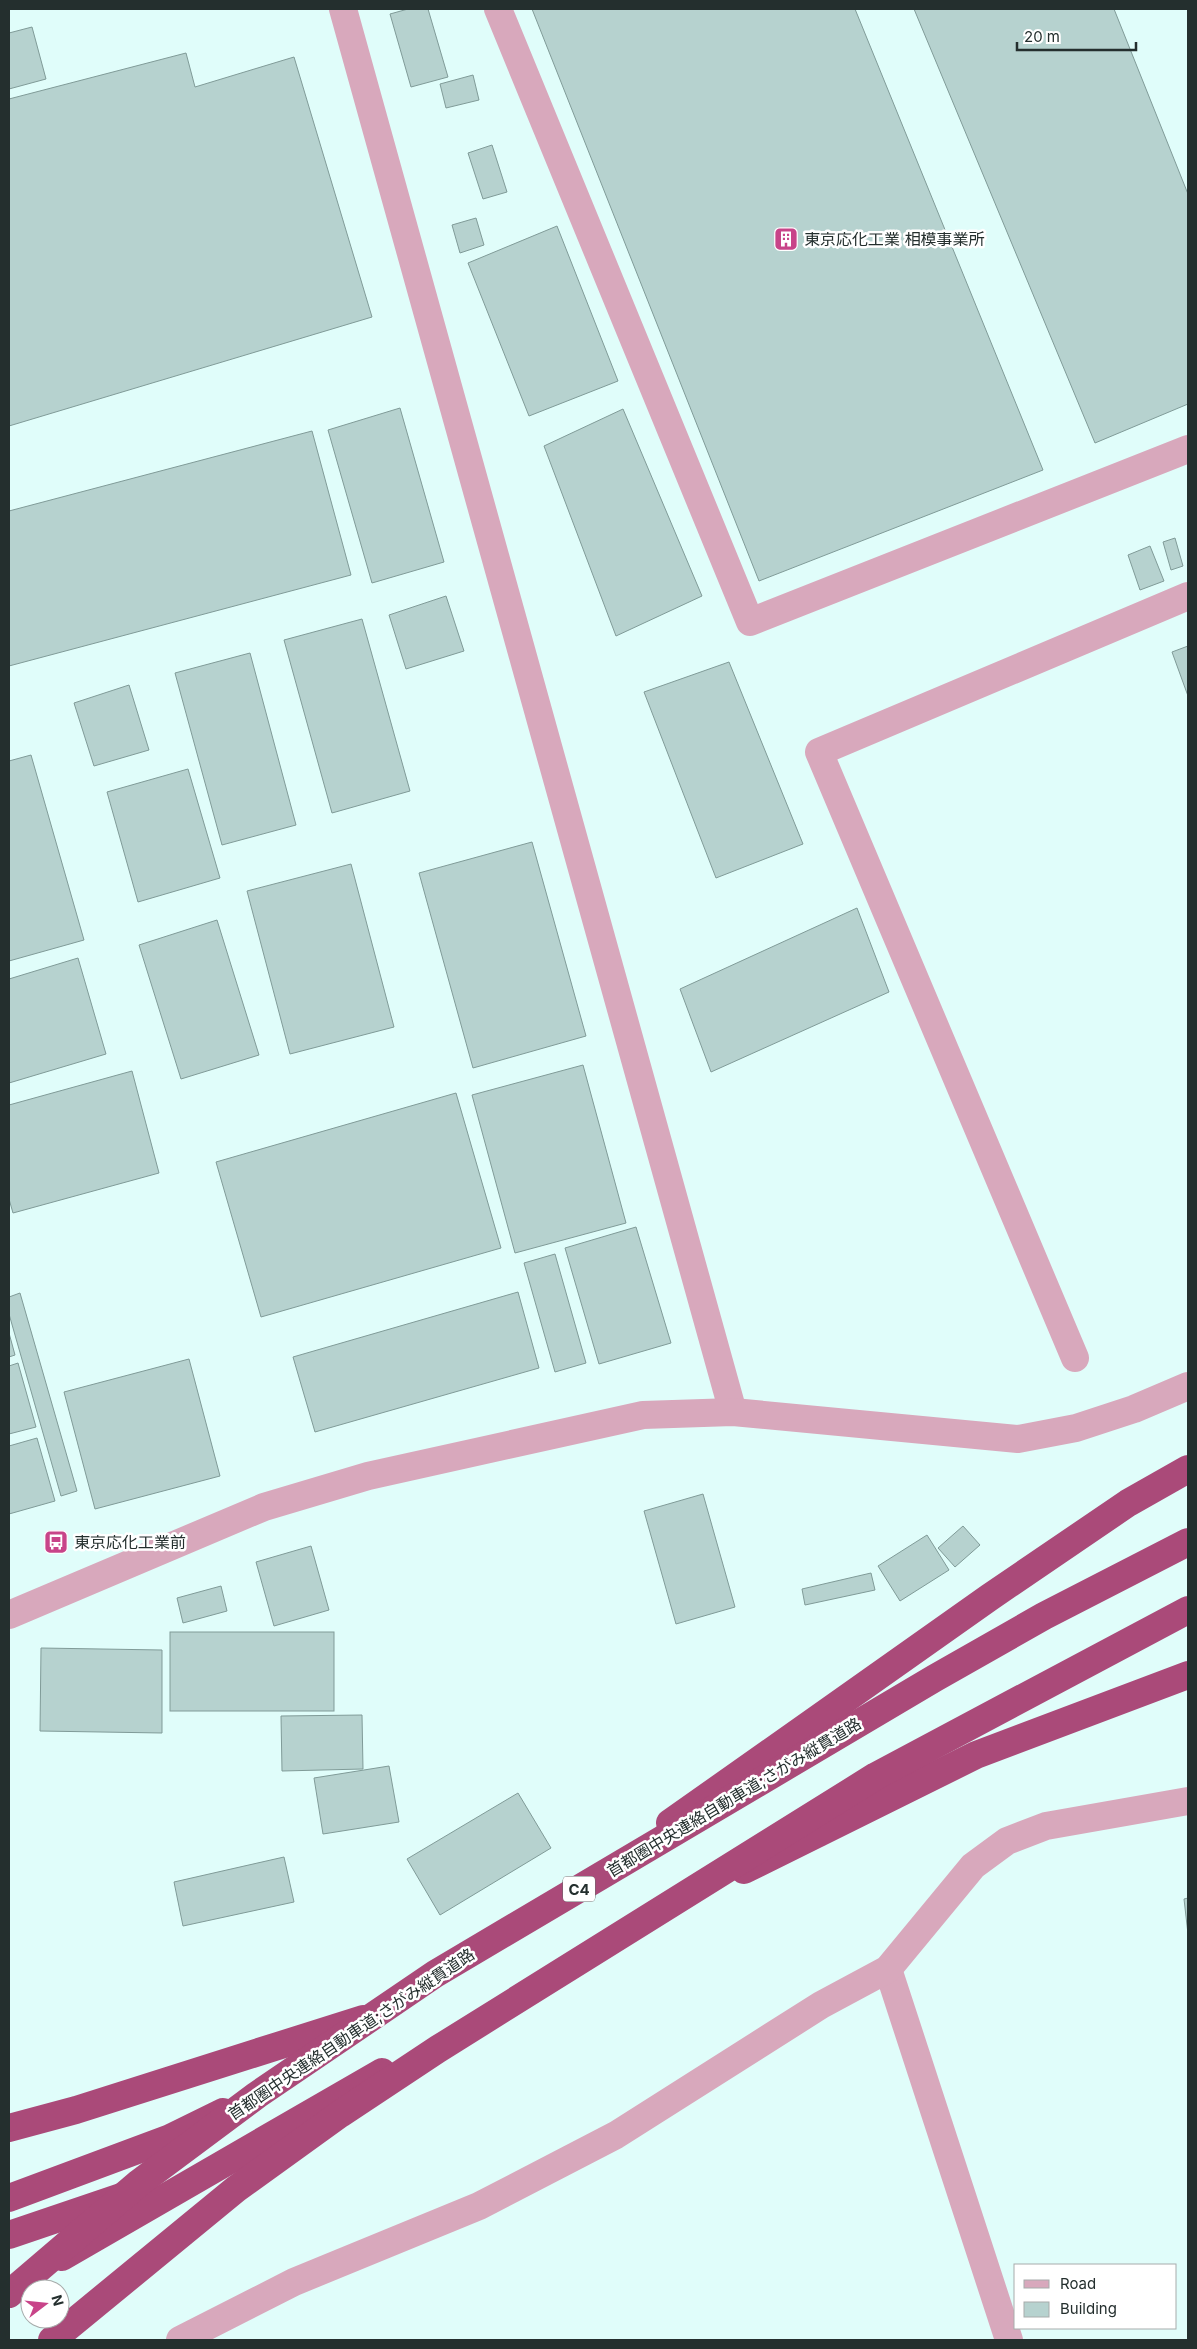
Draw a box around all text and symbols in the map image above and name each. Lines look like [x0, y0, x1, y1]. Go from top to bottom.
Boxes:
scale bar [1017, 20, 1136, 52]
text: 20 m [1024, 27, 1060, 46]
building icon: 東京応化工業 相模事業所 [773, 226, 799, 252]
place label: 東京応化工業 相模事業所 [804, 229, 985, 249]
bus stop icon: 東京応化工業前 [43, 1529, 69, 1555]
place label: 東京応化工業前 [74, 1532, 186, 1552]
street label: 首都圏中央連絡自動車道;さがみ縦貫道路 [603, 1713, 865, 1881]
road number: C4 [563, 1876, 595, 1902]
street label: 首都圏中央連絡自動車道;さがみ縦貫道路 [224, 1944, 478, 2124]
legend [1014, 2264, 1177, 2329]
text: Road [1060, 2274, 1096, 2293]
north arrow [20, 2279, 70, 2329]
text: N [48, 2293, 68, 2308]
text: Building [1060, 2299, 1117, 2318]

